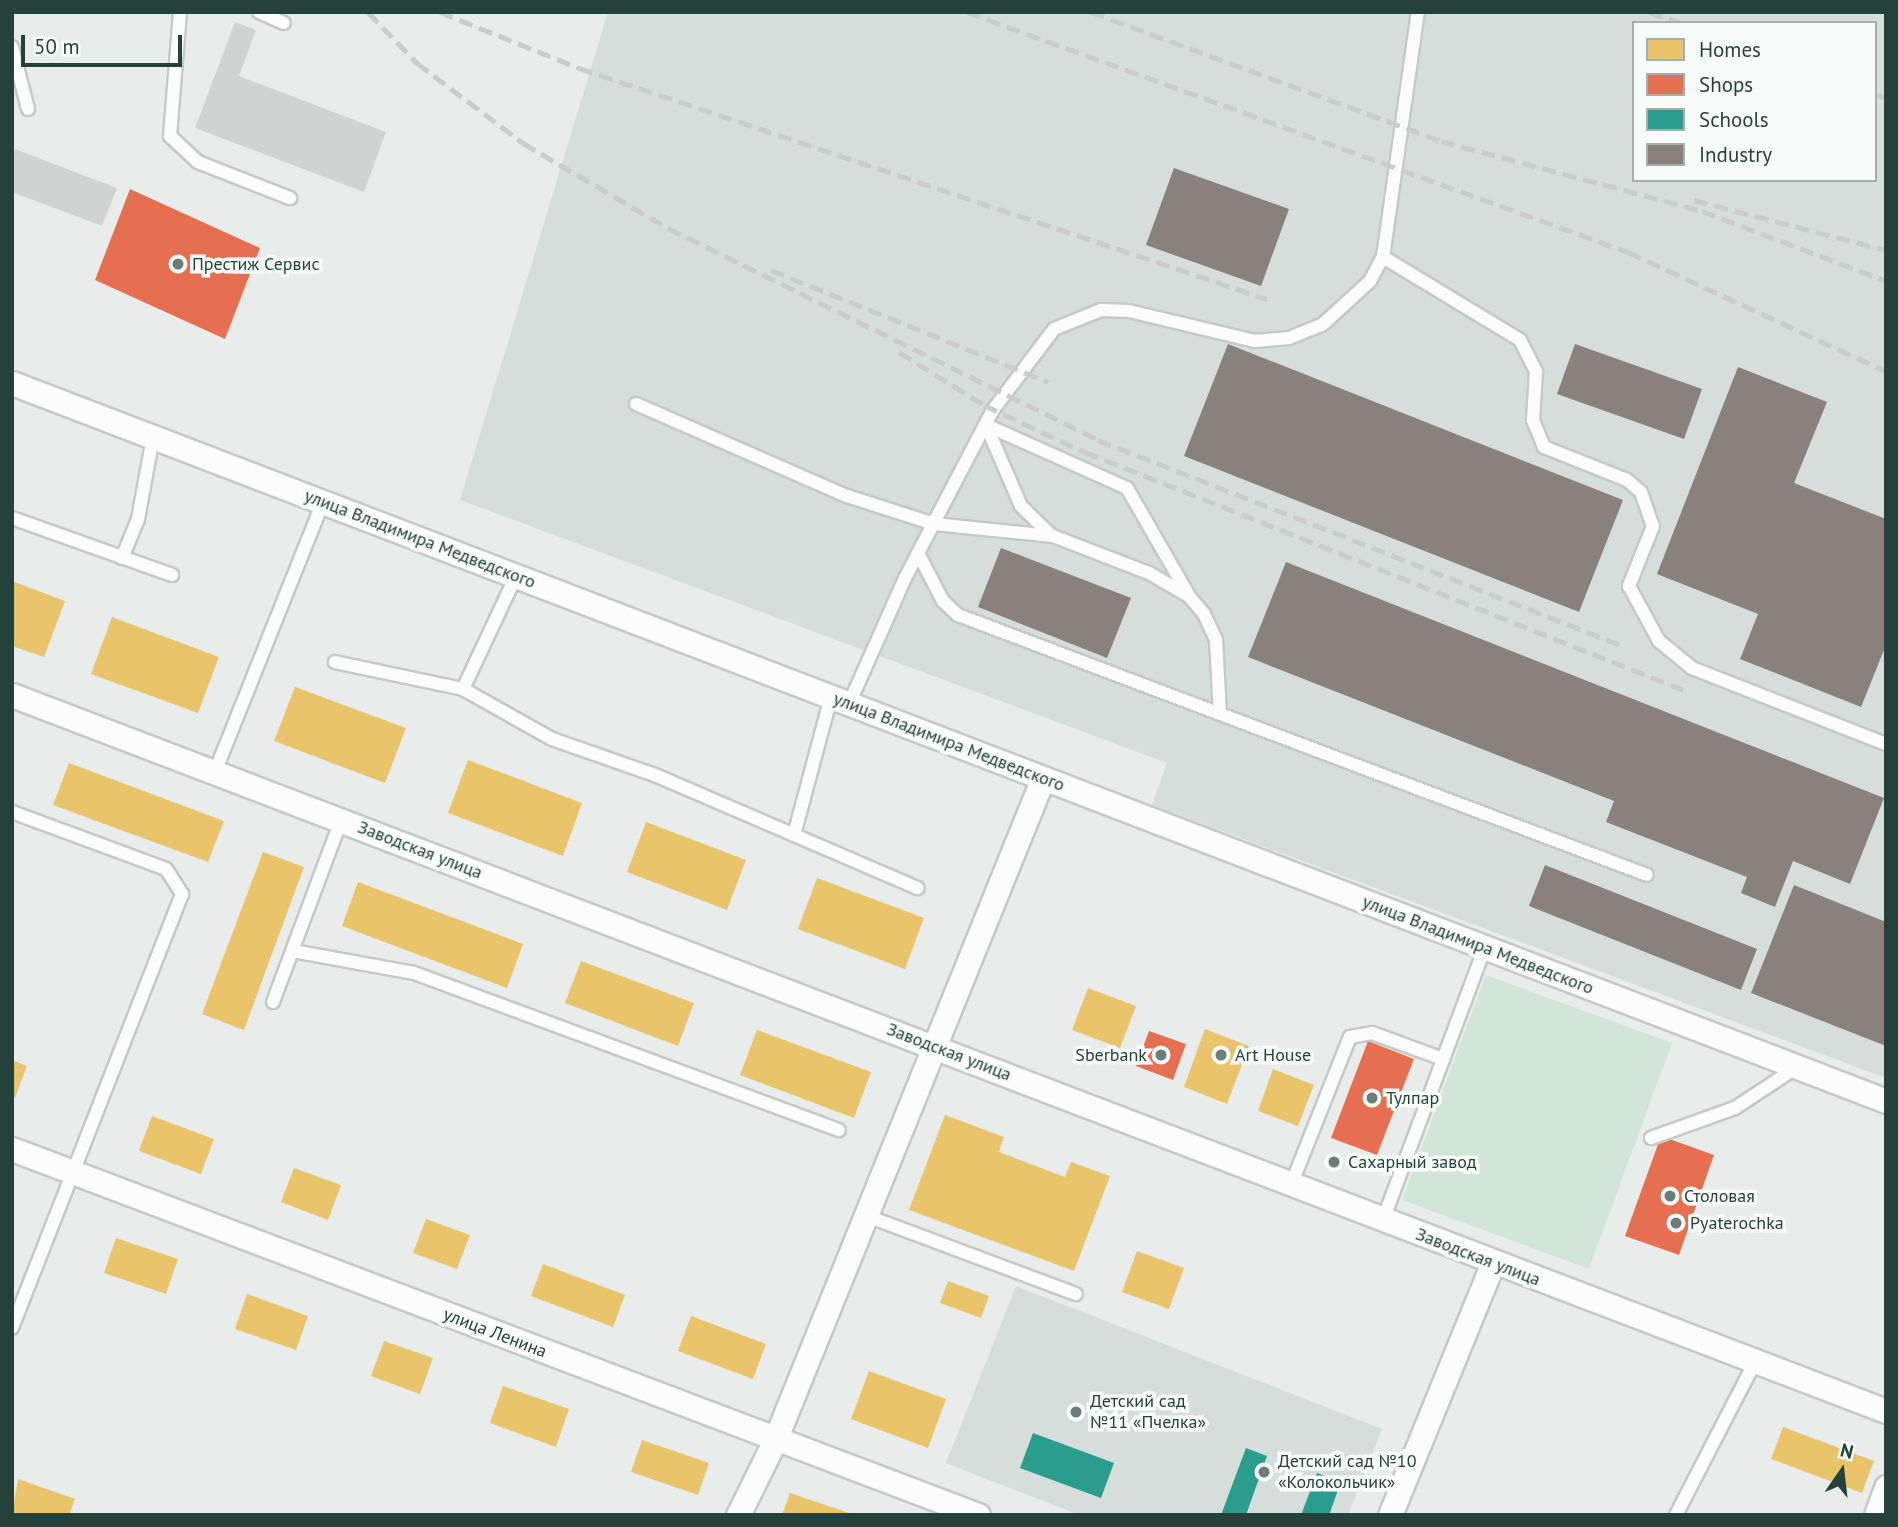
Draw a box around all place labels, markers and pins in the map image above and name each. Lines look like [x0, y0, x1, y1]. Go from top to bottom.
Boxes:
place label: Престиж Сервис [192, 253, 319, 275]
marker: Престиж Сервис [170, 256, 186, 272]
place label: Sberbank [1075, 1044, 1147, 1066]
place label: Art House [1235, 1044, 1311, 1066]
marker: Sberbank [1153, 1047, 1169, 1063]
marker: Art House [1213, 1047, 1229, 1063]
place label: Тулпар [1386, 1087, 1439, 1109]
marker: Тулпар [1364, 1090, 1380, 1106]
place label: Сахарный завод [1348, 1151, 1477, 1173]
marker: Сахарный завод [1326, 1154, 1342, 1170]
place label: Столовая [1684, 1185, 1755, 1207]
marker: Столовая [1662, 1188, 1678, 1204]
place label: Pyaterochka [1690, 1212, 1784, 1234]
marker: Pyaterochka [1668, 1215, 1684, 1231]
place label: Детский сад №11 «Пчелка» [1090, 1391, 1206, 1434]
marker: Детский сад №11 «Пчелка» [1068, 1404, 1084, 1420]
place label: Детский сад №10 «Колокольчик» [1278, 1451, 1416, 1494]
marker: Детский сад №10 «Колокольчик» [1256, 1464, 1272, 1480]

